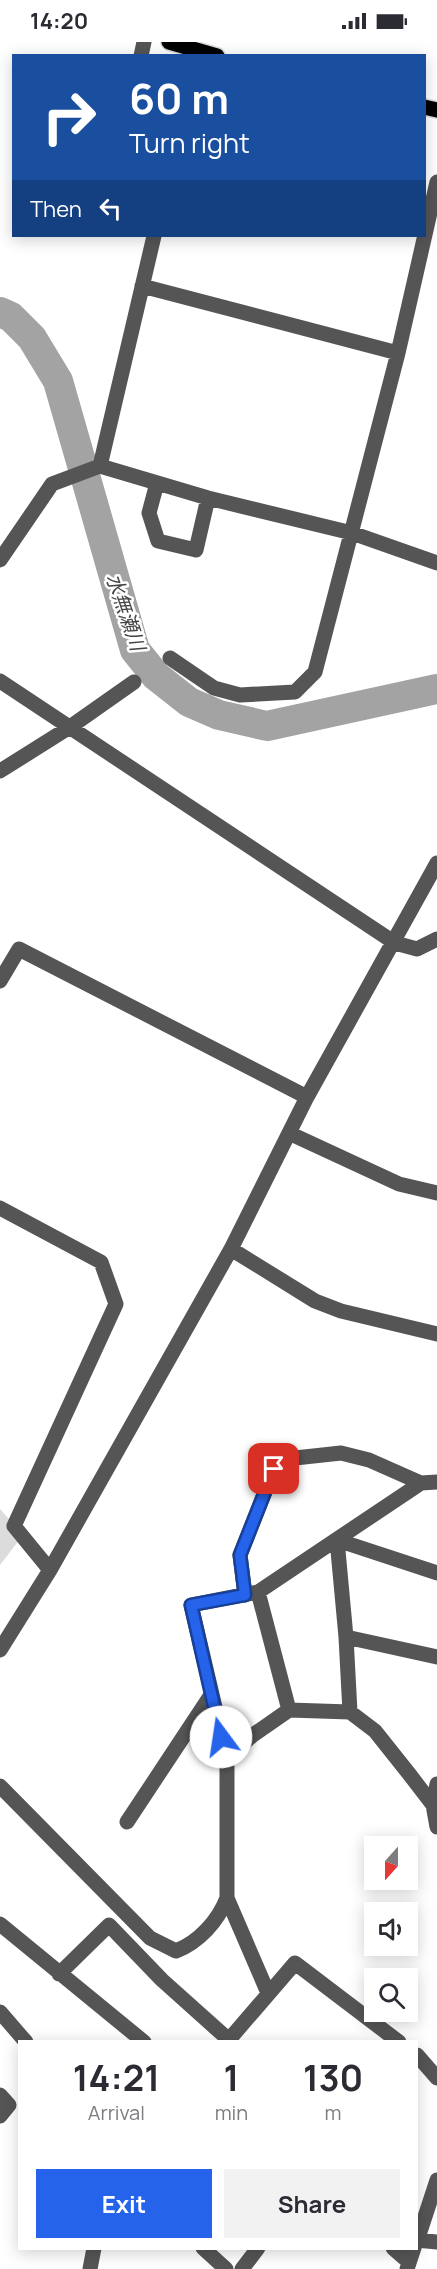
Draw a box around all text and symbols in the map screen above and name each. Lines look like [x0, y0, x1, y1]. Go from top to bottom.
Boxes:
text: 14:20 [30, 6, 88, 36]
text: 60 m [129, 69, 229, 127]
icon: right [30, 78, 108, 156]
text: Turn right [129, 124, 250, 161]
icon: left [94, 192, 127, 225]
text: Then [30, 194, 82, 224]
water label: 水無瀬川 [100, 570, 152, 656]
pin [248, 1443, 299, 1494]
icon: arrive [257, 1452, 290, 1485]
position arrow [189, 1705, 253, 1769]
north arrow [364, 1836, 418, 1890]
map controls [364, 1836, 418, 2022]
button: sound [364, 1902, 418, 1956]
button: search [364, 1968, 418, 2022]
text: 14:21 [73, 2053, 160, 2102]
text: 1 [224, 2053, 239, 2102]
text: 130 [303, 2053, 363, 2102]
text: Arrival [88, 2099, 145, 2126]
text: min [215, 2099, 248, 2126]
text: m [325, 2099, 342, 2126]
button: Exit [36, 2169, 212, 2238]
button: Share [224, 2169, 400, 2238]

